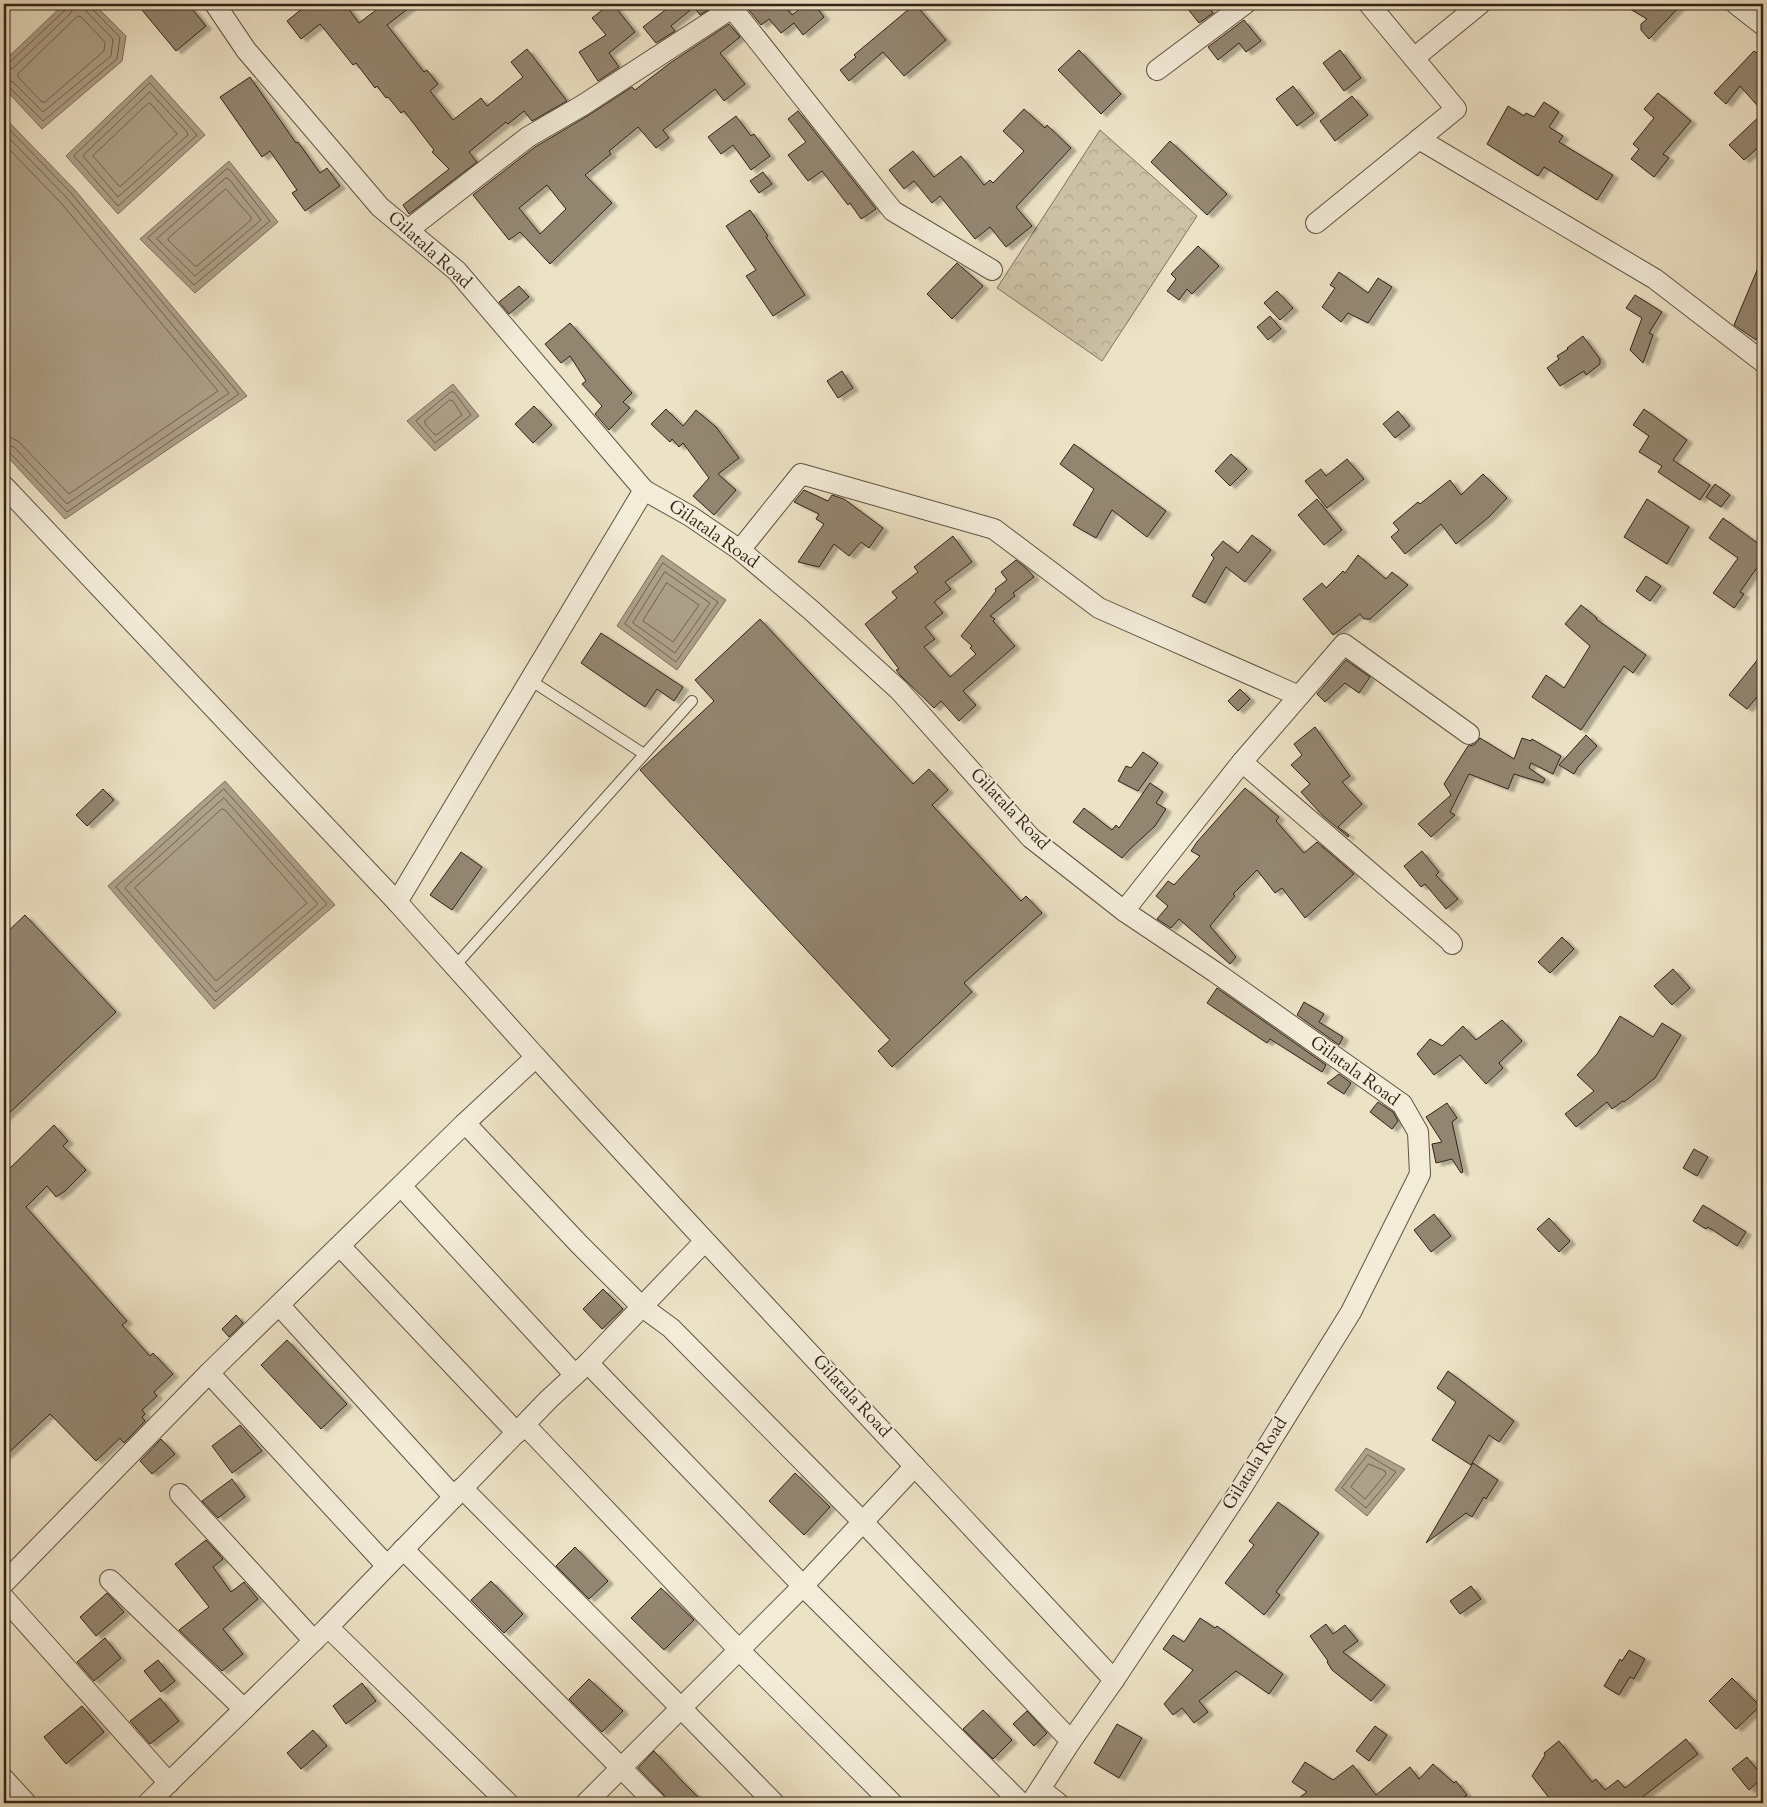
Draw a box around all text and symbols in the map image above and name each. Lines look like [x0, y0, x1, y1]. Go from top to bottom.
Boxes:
street label: Gilatala Road [381, 206, 477, 296]
street label: Gilatala Road [663, 494, 763, 576]
street label: Gilatala Road [963, 763, 1055, 857]
street label: Gilatala Road [1304, 1031, 1404, 1113]
street label: Gilatala Road [806, 1350, 896, 1444]
street label: Gilatala Road [1217, 1413, 1295, 1515]

